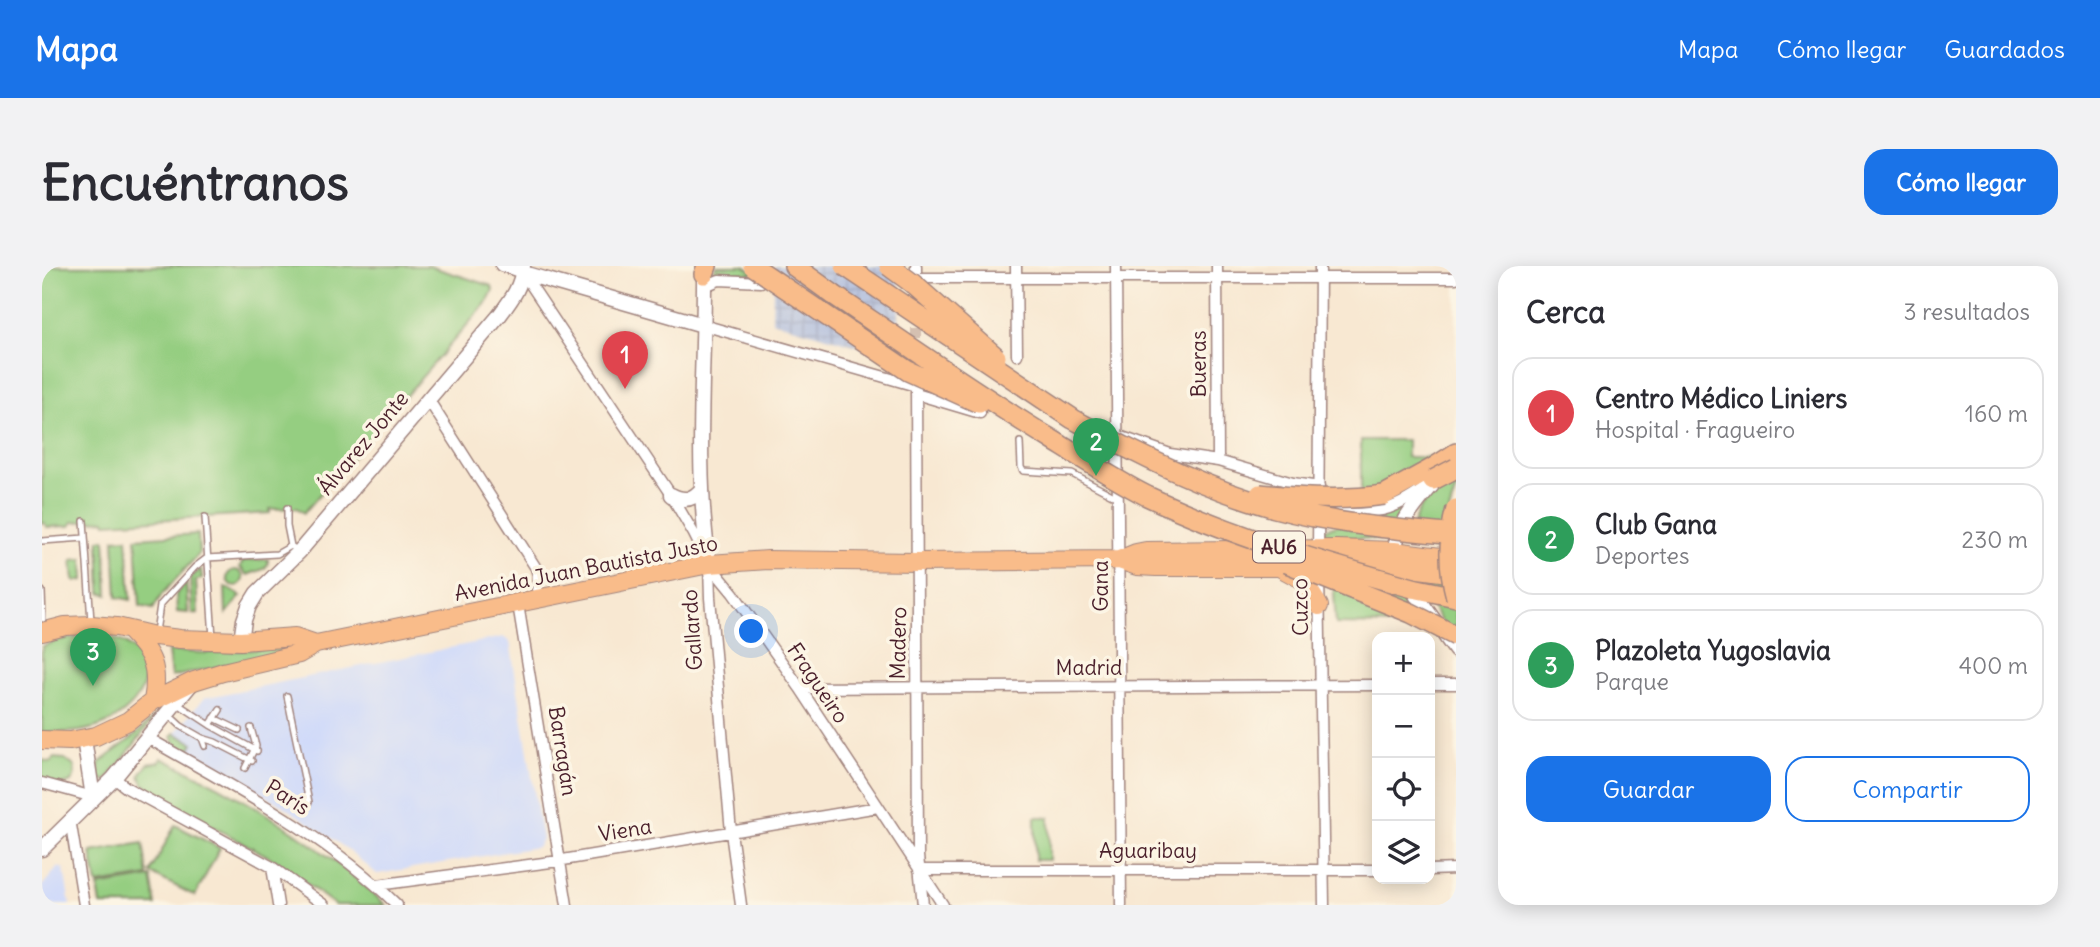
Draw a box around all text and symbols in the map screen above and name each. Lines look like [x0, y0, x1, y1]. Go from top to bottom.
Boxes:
text: Mapa [35, 28, 118, 70]
text: Mapa [1678, 34, 1738, 64]
text: Cómo llegar [1776, 34, 1906, 64]
text: Guardados [1944, 34, 2065, 64]
button: Cómo llegar [1864, 149, 2058, 215]
text: Encuéntranos [42, 152, 349, 213]
text: Cerca [1526, 293, 1605, 331]
text: 3 resultados [1904, 297, 2030, 326]
street label: Bueras [1185, 330, 1212, 398]
pin: 1 [602, 331, 648, 389]
text: Centro Médico Liniers [1595, 382, 1847, 415]
street label: Álvarez Jonte [312, 386, 414, 500]
text: 1 [1546, 399, 1556, 428]
text: 160 m [1965, 399, 2028, 428]
text: Hospital · Fragueiro [1595, 415, 1795, 444]
pin: 2 [1073, 418, 1119, 476]
text: Club Gana [1595, 508, 1717, 541]
text: 2 [1545, 525, 1557, 554]
text: 230 m [1962, 525, 2028, 554]
street label: Avenida Juan Bautista Justo [452, 529, 720, 607]
road number: AU6 [1253, 532, 1305, 562]
text: Deportes [1595, 541, 1689, 570]
street label: Gana [1087, 560, 1114, 612]
street label: Cuzco [1286, 578, 1314, 636]
street label: Gallardo [676, 589, 708, 671]
street label: Madero [884, 606, 912, 680]
your location [734, 614, 768, 648]
pin: 3 [70, 628, 116, 686]
map controls [1372, 632, 1435, 884]
button: + [1372, 632, 1435, 695]
text: Plazoleta Yugoslavia [1595, 634, 1831, 667]
street label: Fragueiro [781, 638, 855, 728]
text: 3 [1544, 651, 1558, 680]
text: 400 m [1959, 651, 2028, 680]
street label: Madrid [1056, 654, 1122, 681]
text: Parque [1595, 667, 1669, 696]
button: − [1372, 695, 1435, 758]
street label: Barragán [543, 704, 583, 798]
button: Guardar [1526, 756, 1771, 822]
button: Compartir [1785, 756, 2030, 822]
button: locate [1372, 758, 1435, 821]
street label: París [261, 773, 315, 821]
street label: Viena [597, 812, 653, 848]
button: layers [1372, 821, 1435, 884]
street label: Aguaribay [1099, 837, 1197, 864]

